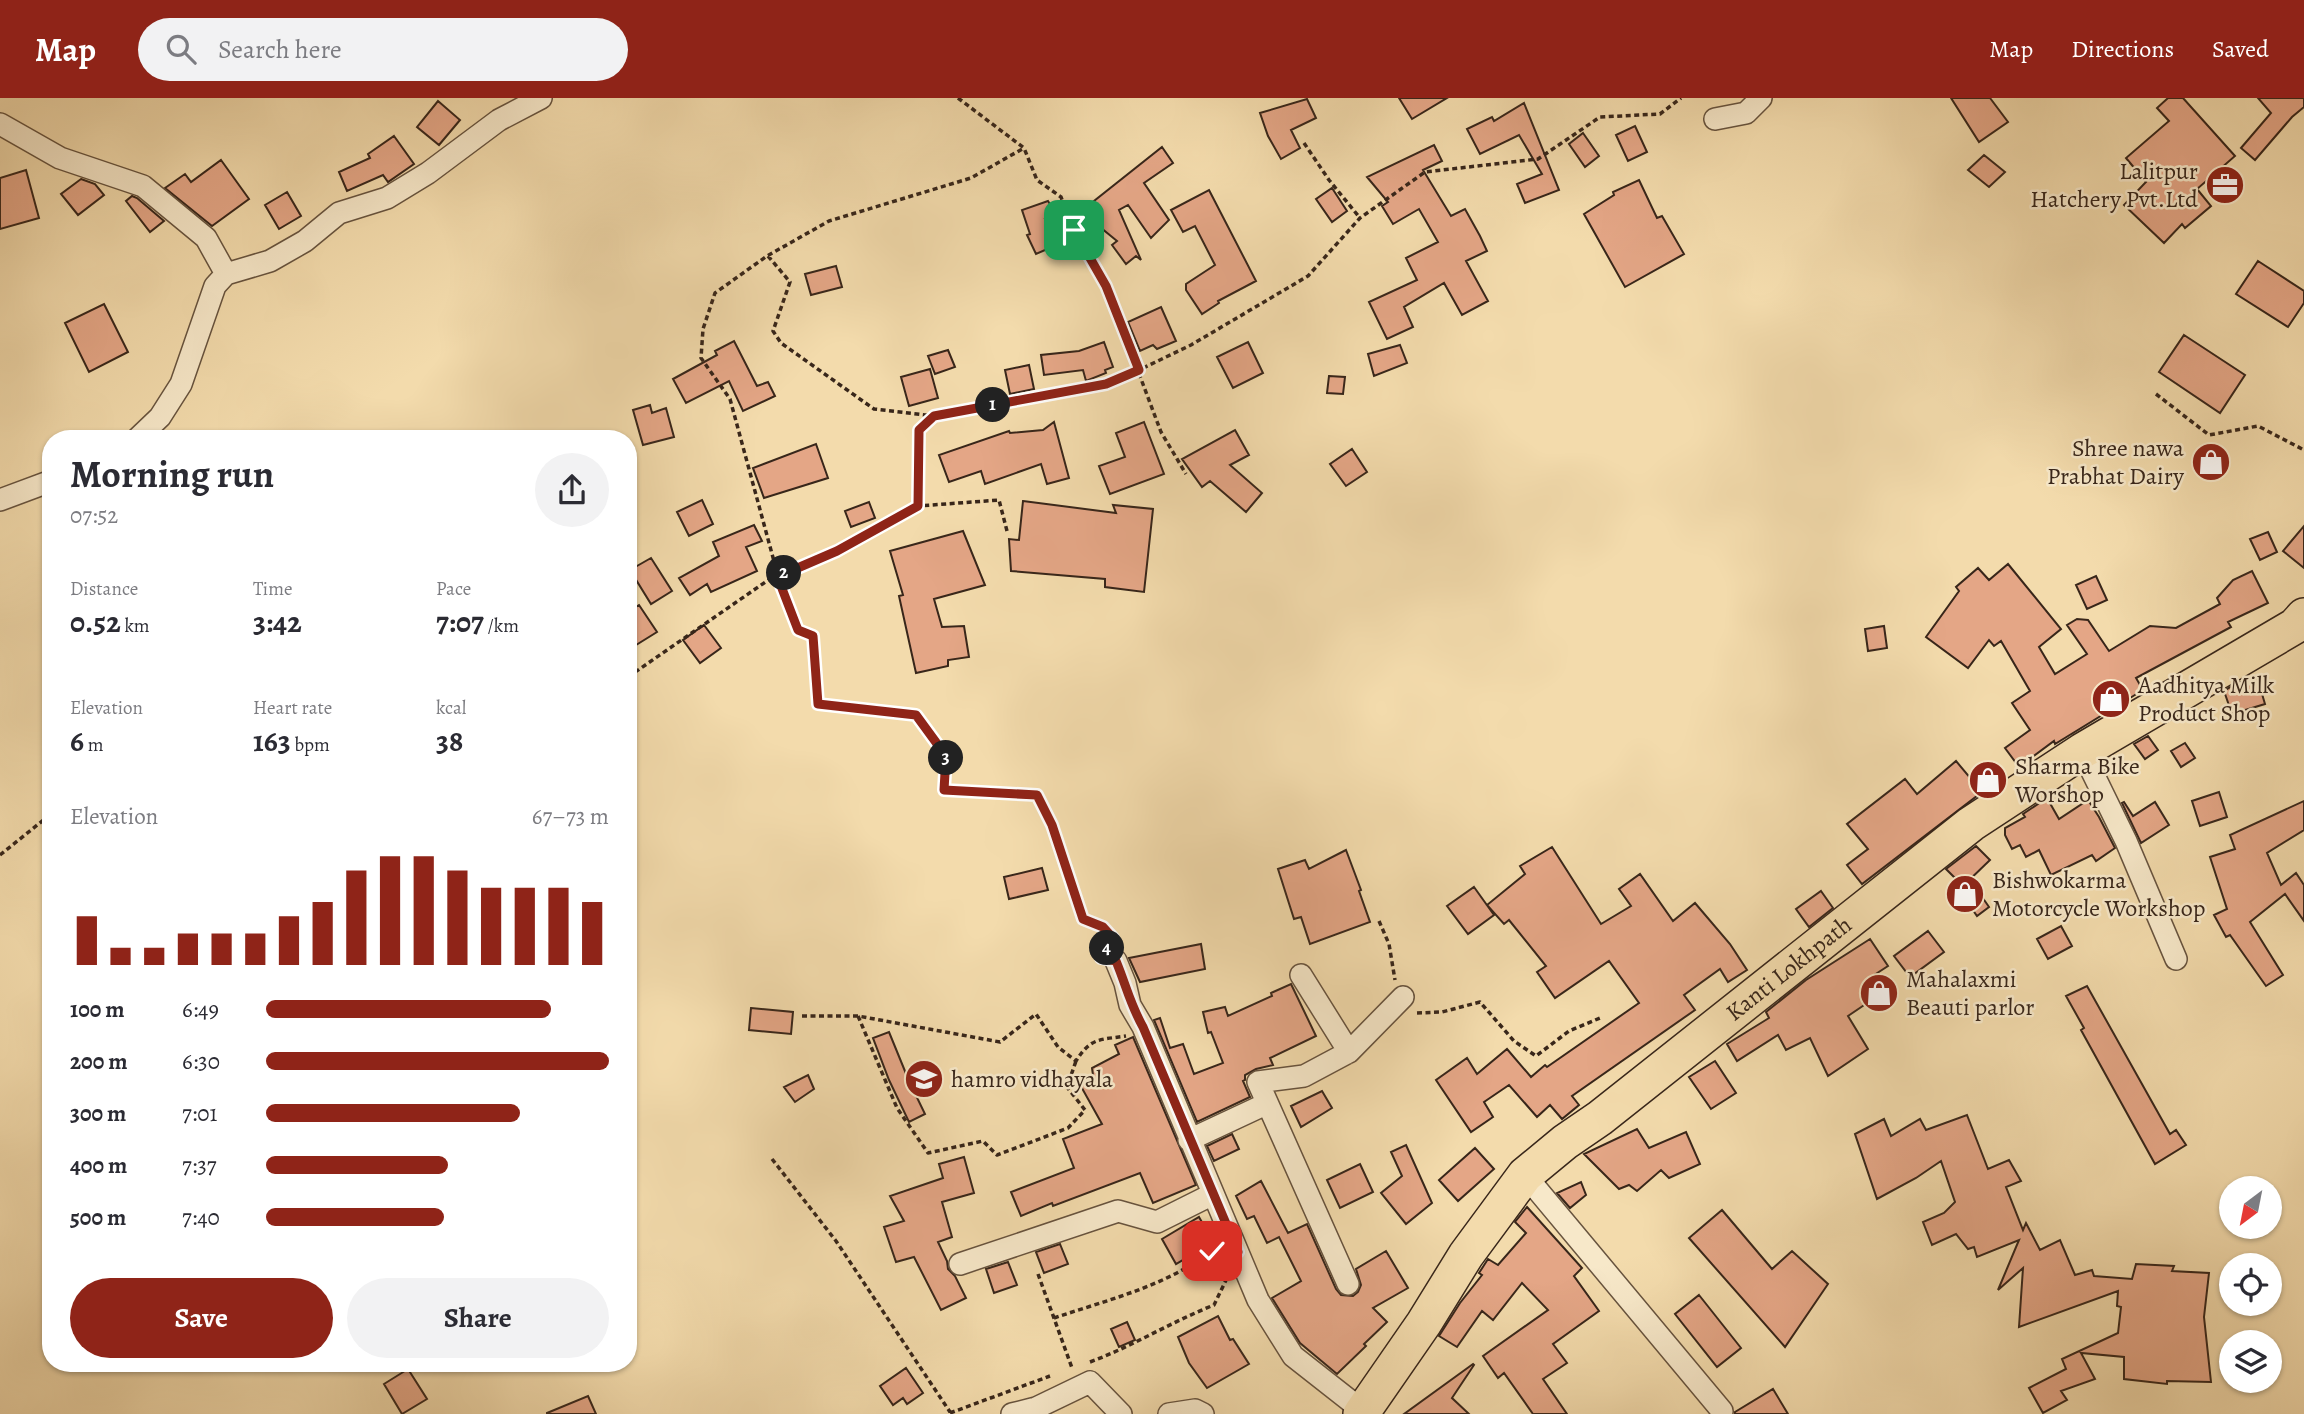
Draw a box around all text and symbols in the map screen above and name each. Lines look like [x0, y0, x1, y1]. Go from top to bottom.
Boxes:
search box [138, 18, 628, 81]
text: Map [35, 27, 96, 72]
icon: search [162, 30, 200, 68]
text: Search here [218, 32, 342, 67]
text: Map [1989, 33, 2033, 65]
text: Directions [2071, 33, 2174, 65]
text: Saved [2212, 33, 2269, 65]
place label: Lalitpur Hatchery Pvt.Ltd [2030, 155, 2198, 215]
office icon: Lalitpur Hatchery Pvt.Ltd [2204, 164, 2246, 206]
pin [1044, 200, 1104, 260]
icon: arrive [1055, 211, 1093, 249]
pin: 1 [976, 388, 1010, 422]
text: 1 [989, 391, 996, 417]
place label: Shree nawa Prabhat Dairy [2047, 432, 2185, 492]
shop icon: Shree nawa Prabhat Dairy [2190, 441, 2232, 483]
text: Morning run [70, 448, 274, 500]
button: share [535, 453, 609, 527]
text: 07:52 [70, 500, 118, 531]
pin: 2 [766, 556, 802, 590]
text: 2 [779, 559, 788, 585]
text: Distance [70, 576, 138, 602]
text: Time [253, 576, 292, 602]
text: Pace [436, 576, 471, 602]
text: 0.52 [70, 602, 121, 642]
text: 3:42 [253, 602, 302, 642]
text: 7:07 [436, 602, 484, 642]
text: km [121, 613, 150, 639]
text: /km [484, 613, 519, 639]
place label: Aadhitya Milk Product Shop [2137, 669, 2275, 729]
shop icon: Aadhitya Milk Product Shop [2090, 678, 2132, 720]
text: Elevation [70, 695, 143, 721]
text: Heart rate [253, 695, 332, 721]
text: kcal [436, 695, 466, 721]
text: 6 [70, 721, 84, 761]
text: 163 [253, 721, 291, 761]
text: 38 [436, 721, 463, 761]
text: m [84, 732, 104, 758]
text: bpm [291, 732, 330, 758]
pin: 3 [928, 740, 964, 776]
text: 3 [941, 744, 950, 770]
place label: Sharma Bike Worshop [2014, 750, 2140, 810]
shop icon: Sharma Bike Worshop [1967, 759, 2009, 801]
text: Elevation [70, 801, 158, 832]
text: 67–73 m [532, 801, 609, 832]
place label: Bishwokarma Motorcycle Workshop [1992, 864, 2205, 924]
shop icon: Bishwokarma Motorcycle Workshop [1944, 873, 1986, 915]
street label: Kanti Lokhpath [1719, 909, 1858, 1028]
pin: 4 [1090, 930, 1124, 966]
text: 4 [1102, 934, 1111, 960]
place label: Mahalaxmi Beauti parlor [1906, 963, 2035, 1023]
shop icon: Mahalaxmi Beauti parlor [1858, 972, 1900, 1014]
text: 100 m [70, 994, 125, 1025]
text: 6:49 [182, 994, 219, 1025]
text: 200 m [70, 1046, 128, 1077]
text: 6:30 [182, 1046, 220, 1077]
school or university icon: hamro vidhayala [903, 1058, 945, 1100]
place label: hamro vidhayala [951, 1063, 1114, 1095]
text: 300 m [70, 1098, 126, 1129]
text: 7:01 [182, 1098, 217, 1129]
text: 400 m [70, 1150, 127, 1181]
text: 7:37 [182, 1150, 216, 1181]
north arrow [2219, 1176, 2282, 1239]
map controls [2219, 1176, 2282, 1393]
text: 500 m [70, 1202, 126, 1233]
text: 7:40 [182, 1202, 220, 1233]
pin [1182, 1221, 1242, 1281]
icon: check [1193, 1232, 1231, 1270]
button: locate [2219, 1253, 2282, 1316]
button: Save [70, 1278, 333, 1358]
button: Share [347, 1278, 609, 1358]
button: layers [2219, 1330, 2282, 1393]

